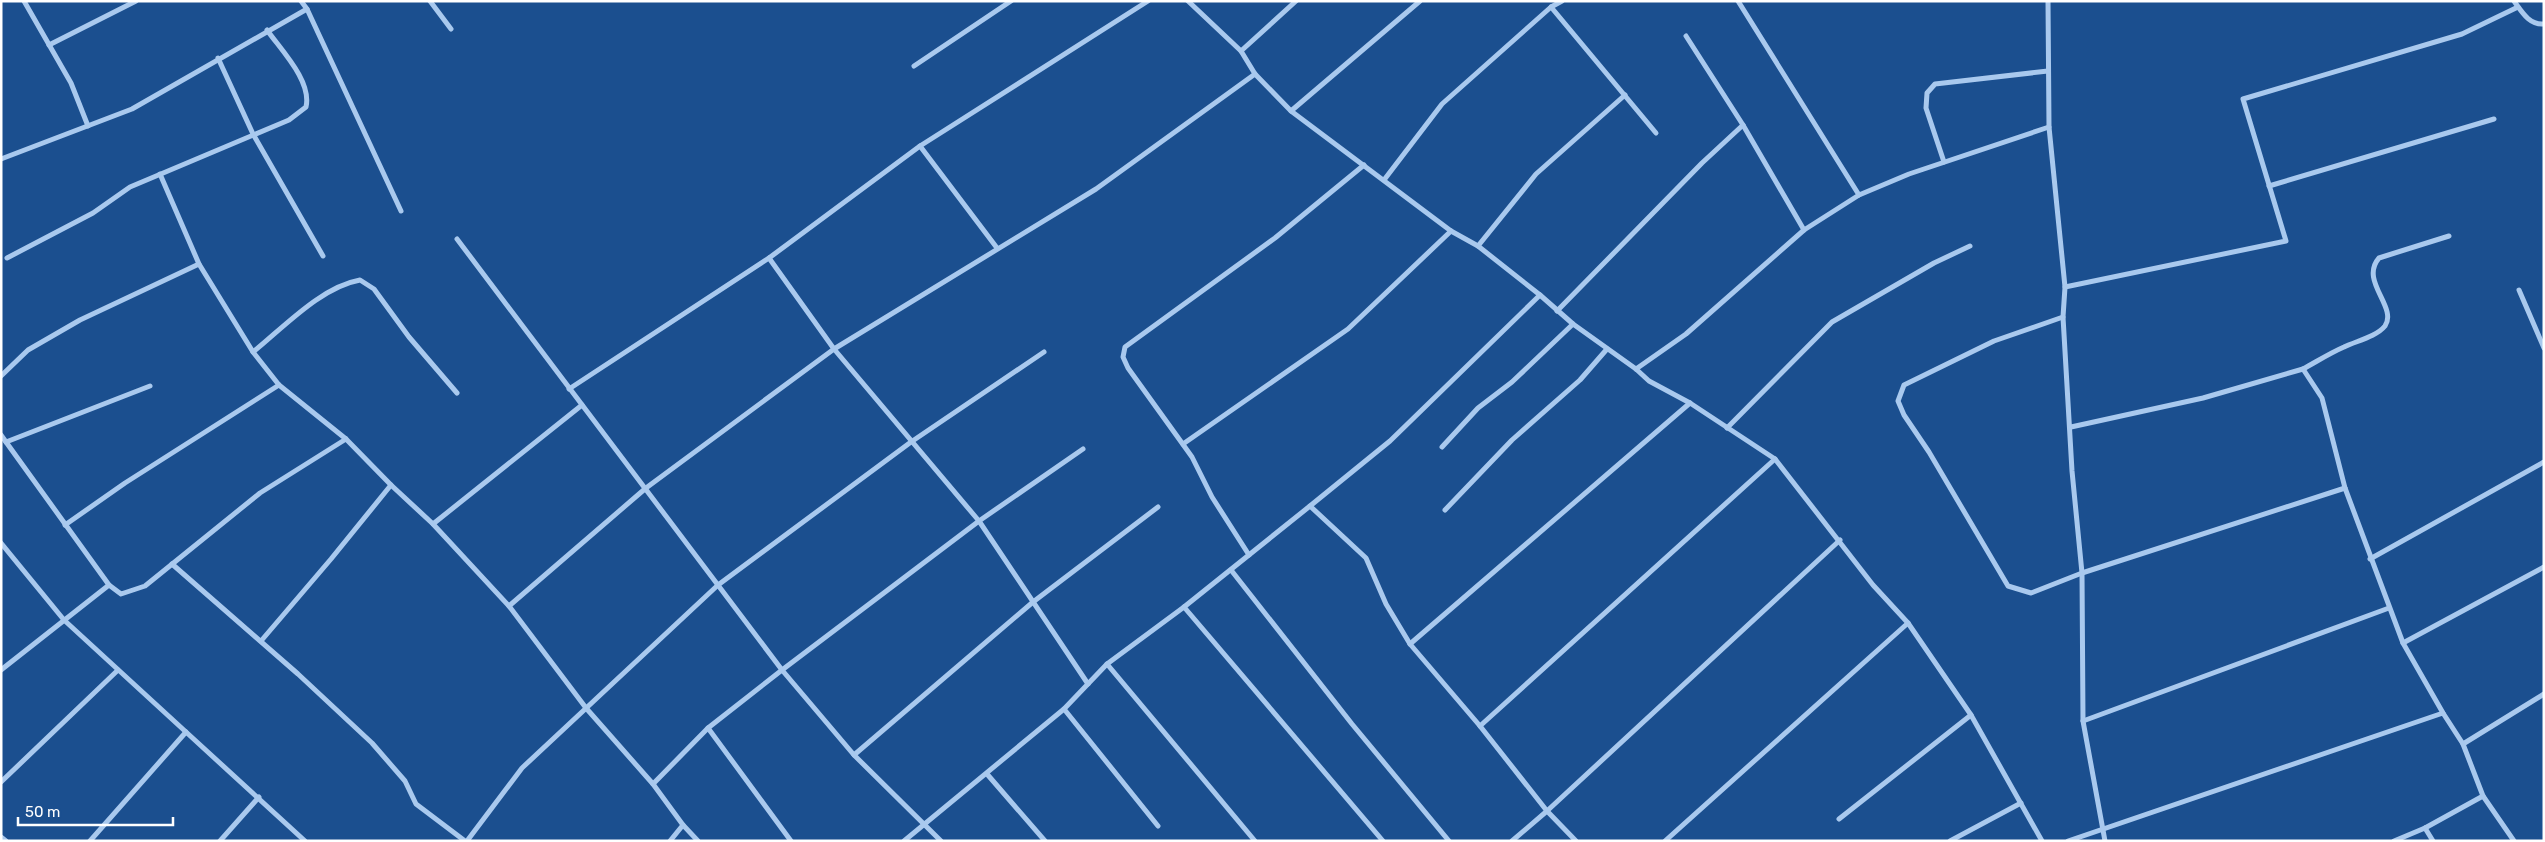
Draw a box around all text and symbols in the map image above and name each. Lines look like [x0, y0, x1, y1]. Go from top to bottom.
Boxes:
scale bar [18, 794, 172, 826]
text: 50 m [25, 803, 60, 821]

